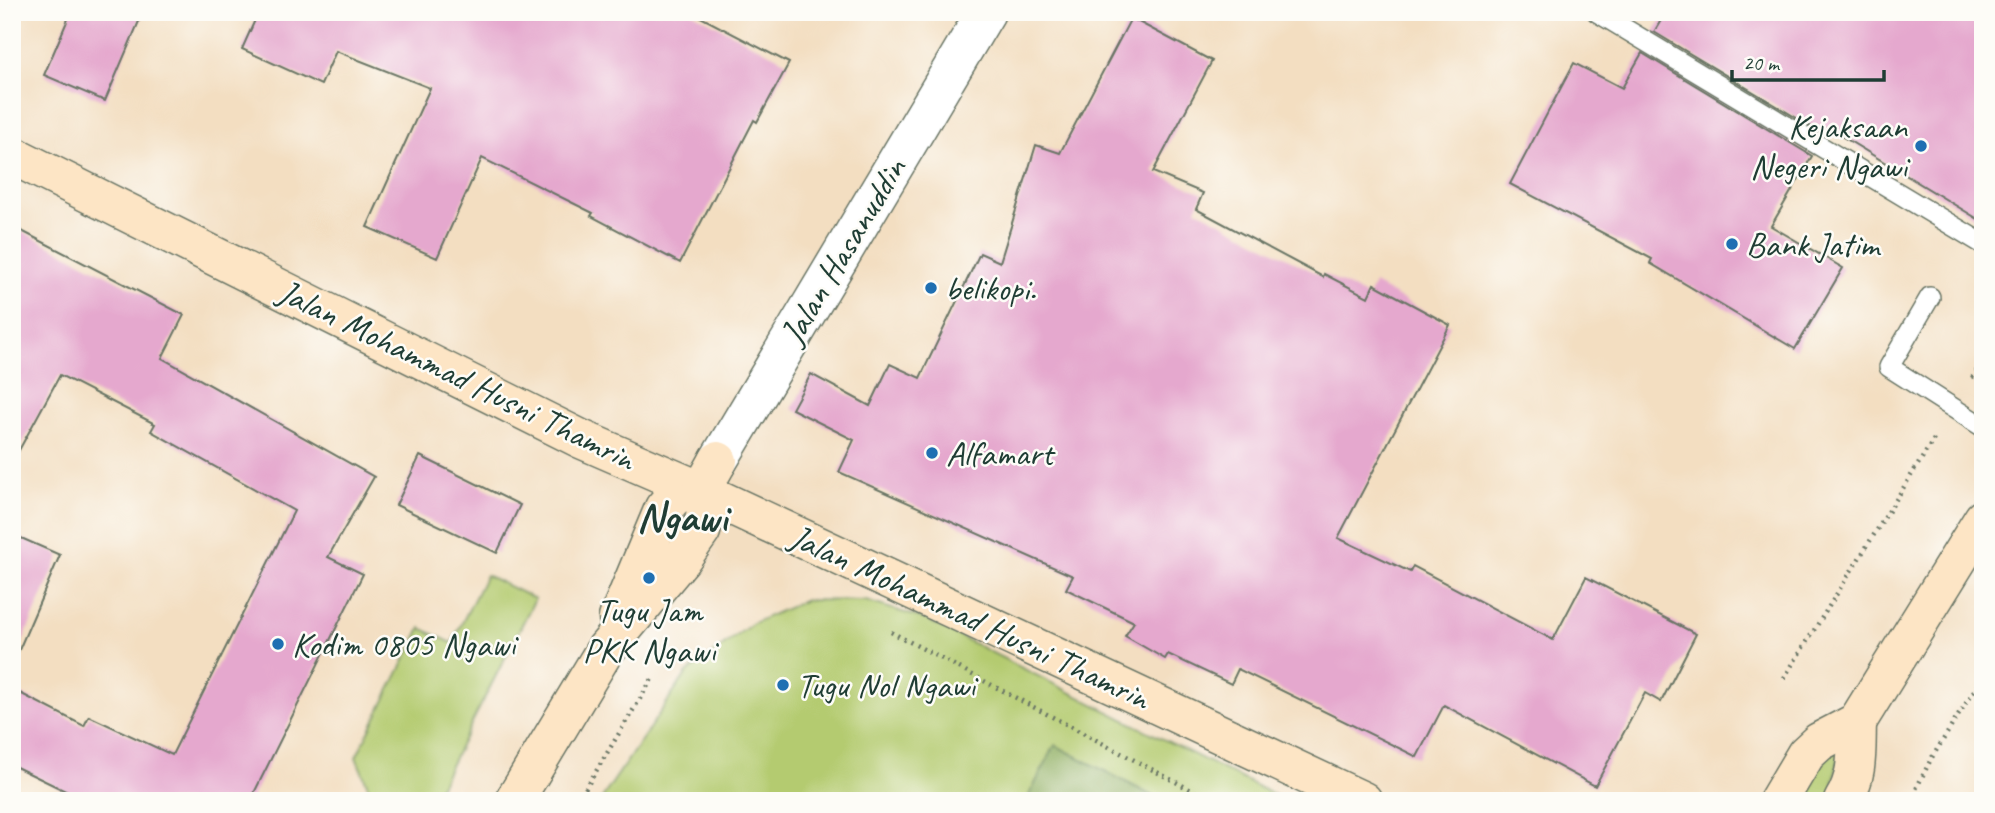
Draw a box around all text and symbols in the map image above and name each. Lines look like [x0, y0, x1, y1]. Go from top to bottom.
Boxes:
scale bar [1732, 38, 1885, 82]
text: 20 m [1743, 50, 1781, 76]
place label: Kejaksaan Negeri Ngawi [1750, 104, 1911, 189]
marker: Kejaksaan Negeri Ngawi [1913, 138, 1929, 154]
street label: Jalan Hasanuddin [769, 148, 917, 354]
place label: Bank Jatim [1746, 222, 1882, 267]
marker: Bank Jatim [1724, 236, 1740, 252]
place label: belikopi. [945, 266, 1036, 311]
street label: Jalan Mohammad Husni Thamrin [269, 268, 645, 482]
marker: belikopi. [923, 280, 939, 296]
place label: Alfamart [946, 431, 1056, 476]
marker: Alfamart [924, 445, 940, 461]
district label: Ngawi [637, 491, 732, 544]
street label: Jalan Mohammad Husni Thamrin [781, 513, 1159, 721]
marker: Tugu Jam PKK Ngawi [641, 570, 657, 586]
place label: Tugu Jam PKK Ngawi [583, 588, 720, 673]
place label: Kodim 0805 Ngawi [292, 622, 520, 667]
marker: Kodim 0805 Ngawi [270, 636, 286, 652]
place label: Tugu Nol Ngawi [797, 663, 980, 708]
marker: Tugu Nol Ngawi [775, 677, 791, 693]

